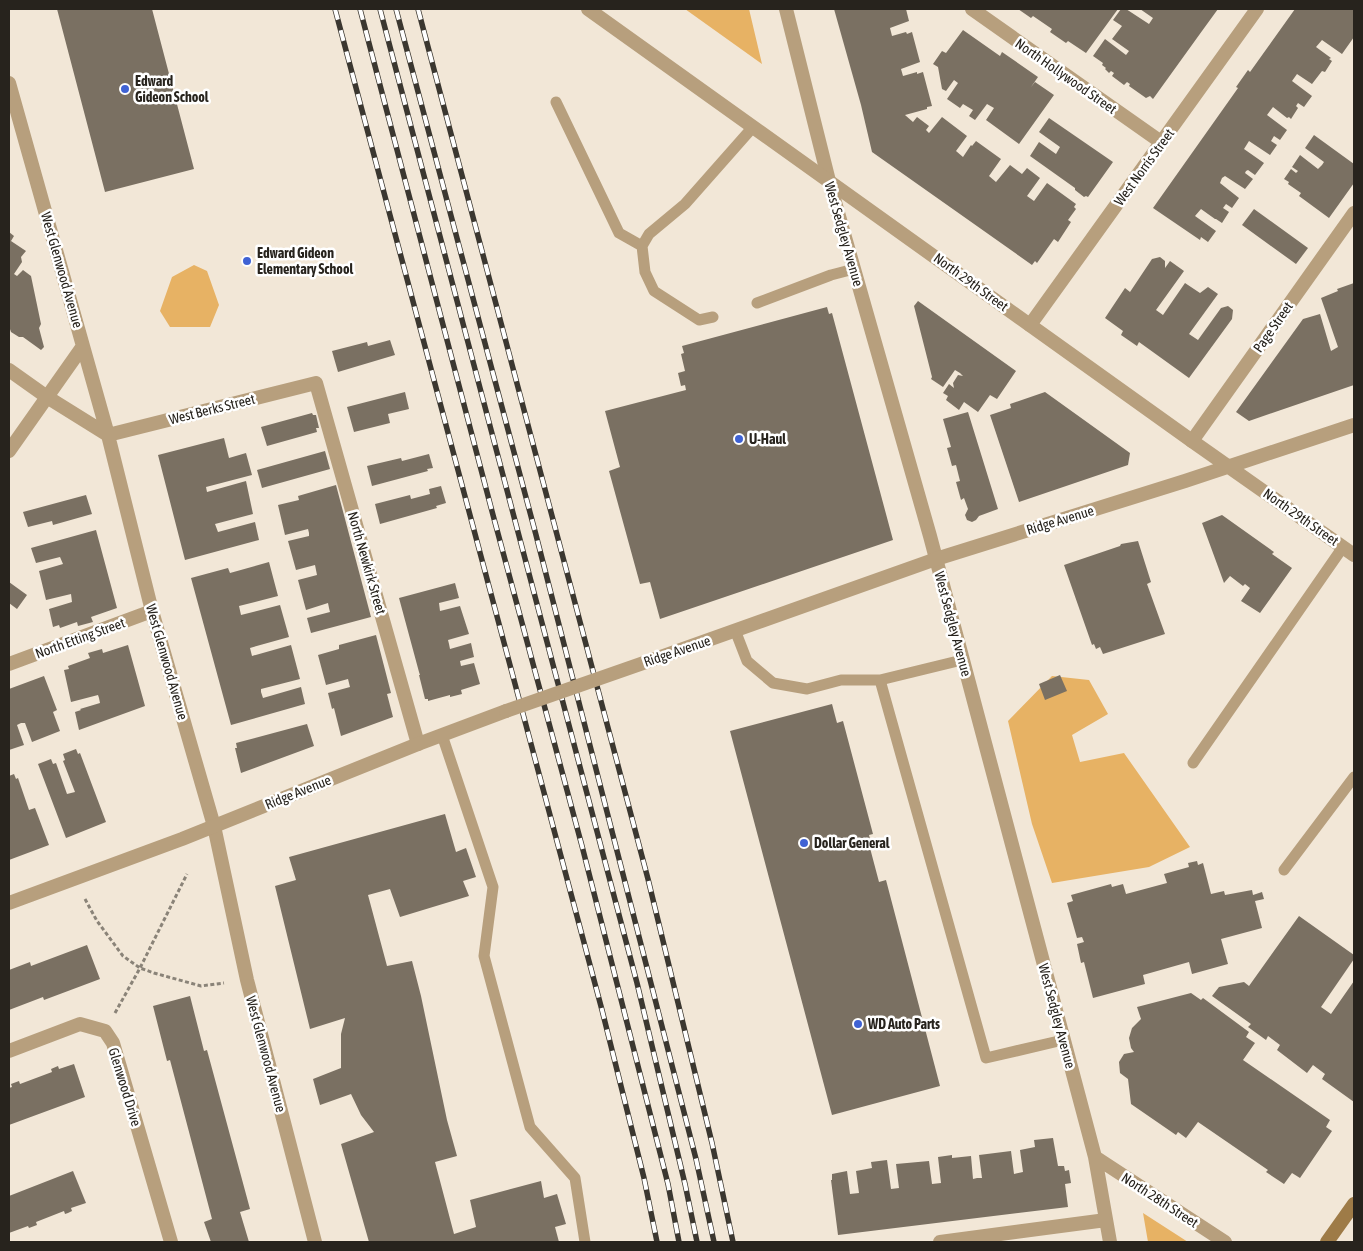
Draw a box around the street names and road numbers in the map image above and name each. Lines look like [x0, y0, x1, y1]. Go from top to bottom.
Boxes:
street label: North Hollywood Street [1012, 35, 1120, 117]
street label: West Norris Street [1111, 126, 1177, 208]
street label: West Sedgley Avenue [821, 180, 867, 288]
street label: West Glenwood Avenue [38, 210, 86, 330]
street label: North 29th Street [931, 250, 1011, 314]
street label: Page Street [1250, 299, 1296, 355]
street label: West Berks Street [167, 391, 257, 427]
street label: North 29th Street [1260, 485, 1342, 549]
street label: Ridge Avenue [1024, 502, 1096, 538]
street label: North Newkirk Street [345, 510, 389, 616]
street label: West Sedgley Avenue [931, 570, 975, 678]
street label: West Glenwood Avenue [143, 602, 191, 722]
street label: North Etting Street [33, 614, 127, 662]
street label: Ridge Avenue [641, 632, 713, 670]
street label: Ridge Avenue [263, 772, 333, 812]
street label: West Sedgley Avenue [1035, 962, 1079, 1070]
street label: West Glenwood Avenue [243, 994, 289, 1114]
street label: Glenwood Drive [105, 1046, 145, 1128]
street label: North 28th Street [1119, 1169, 1201, 1231]

